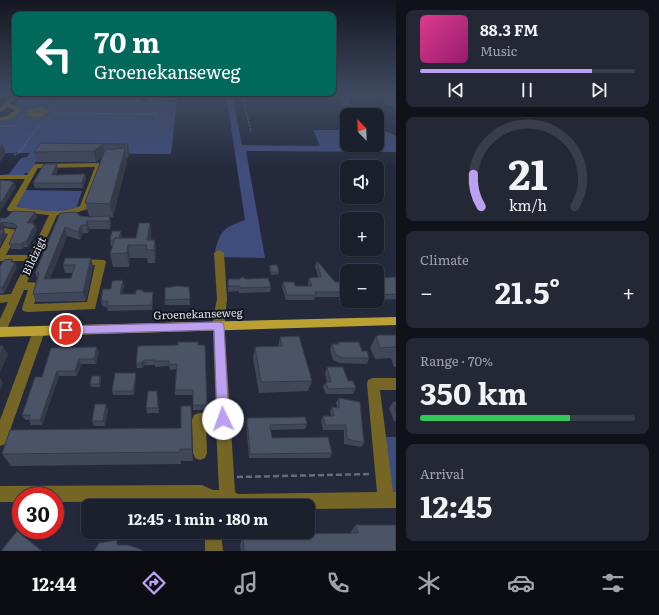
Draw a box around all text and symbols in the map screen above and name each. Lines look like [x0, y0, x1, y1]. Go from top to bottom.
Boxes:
text: 88.3 FM [480, 18, 538, 41]
text: 70 m [94, 20, 160, 62]
icon: left [28, 28, 80, 80]
text: Music [480, 41, 517, 60]
text: Groenekanseweg [94, 58, 241, 85]
icon: previous [445, 79, 467, 101]
icon: pause [516, 79, 538, 101]
icon: next [588, 79, 610, 101]
north arrow [340, 108, 384, 152]
map controls [340, 108, 384, 308]
text: 21 [508, 141, 547, 203]
button: sound [340, 160, 384, 204]
text: km/h [508, 193, 547, 214]
button: + [340, 212, 384, 256]
street label: Bildzigt [17, 233, 49, 277]
text: Climate [420, 250, 469, 269]
button: − [340, 264, 384, 308]
text: 21.5° [495, 269, 560, 313]
text: − [420, 275, 433, 308]
text: + [622, 275, 635, 308]
street label: Groenekanseweg [153, 303, 244, 323]
pin [49, 313, 83, 347]
icon: arrive [55, 319, 77, 341]
text: Range · 70% [420, 351, 493, 370]
text: 350 km [420, 370, 527, 414]
position arrow [202, 398, 244, 440]
text: Arrival [420, 464, 464, 483]
text: 12:45 [420, 483, 492, 527]
speed limit sign: 30 [12, 487, 64, 539]
text: 12:45 · 1 min · 180 m [128, 507, 268, 530]
icon: directions [140, 569, 168, 597]
icon: music [232, 569, 260, 597]
icon: phone [324, 569, 352, 597]
icon: climate [415, 569, 443, 597]
icon: car [507, 569, 535, 597]
icon: filters [599, 569, 627, 597]
text: 12:44 [32, 570, 76, 597]

